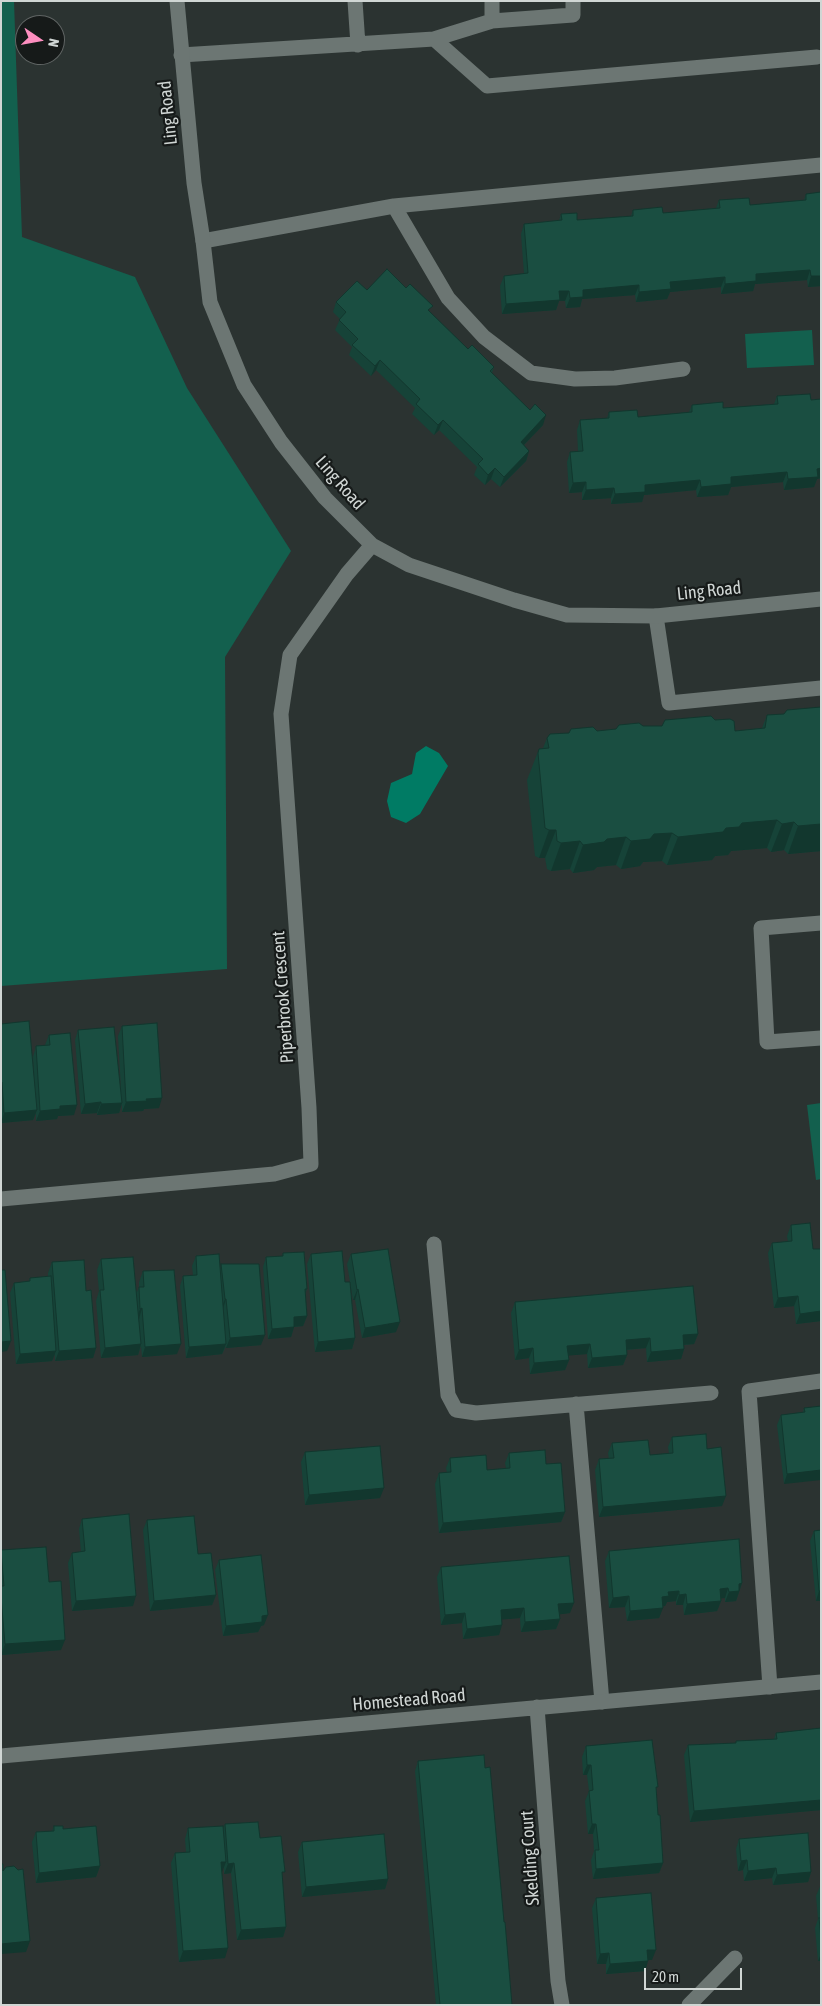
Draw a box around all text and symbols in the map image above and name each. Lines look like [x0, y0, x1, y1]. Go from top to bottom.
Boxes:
north arrow [15, 15, 65, 65]
text: N [45, 37, 62, 49]
street label: Ling Road [154, 80, 182, 146]
street label: Ling Road [311, 452, 369, 514]
street label: Ling Road [676, 577, 742, 605]
street label: Piperbrook Crescent [268, 930, 298, 1064]
street label: Homestead Road [352, 1684, 466, 1716]
street label: Skelding Court [516, 1810, 544, 1906]
scale bar [647, 1958, 744, 1990]
text: 20 m [652, 1968, 679, 1985]

